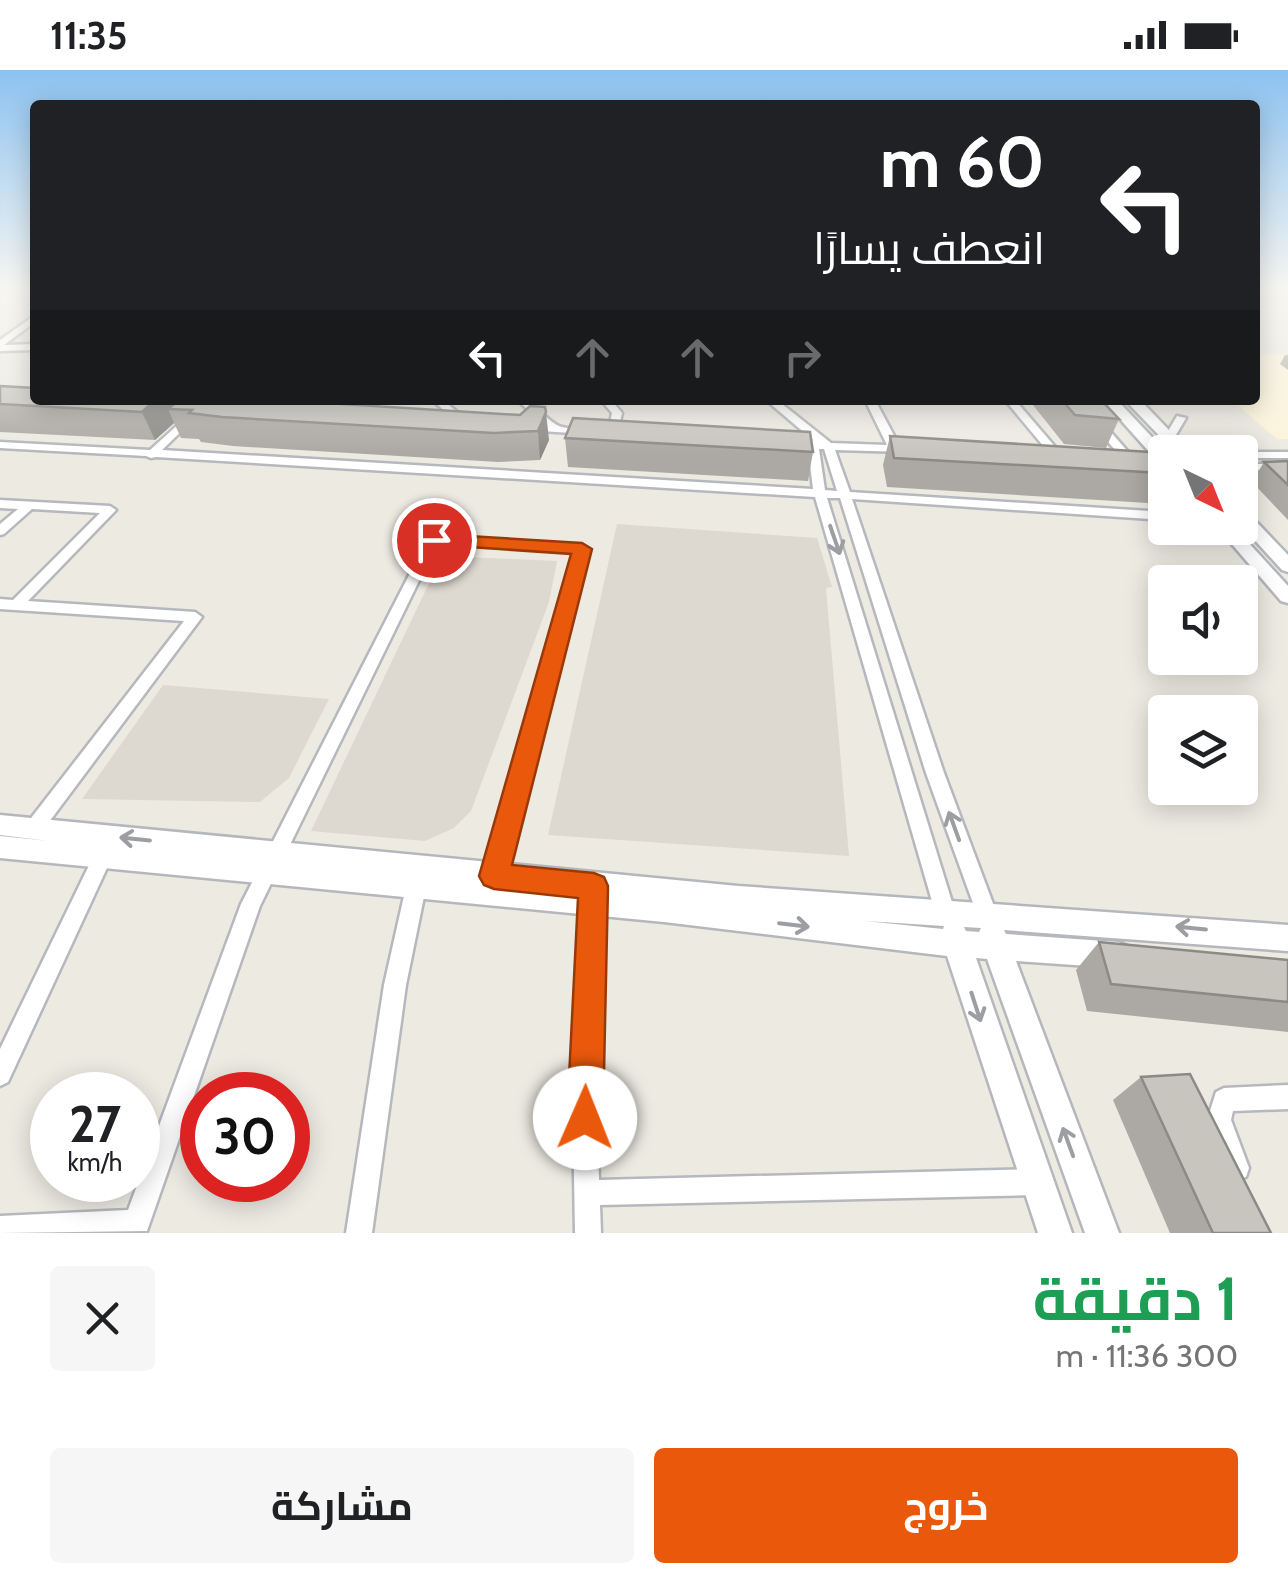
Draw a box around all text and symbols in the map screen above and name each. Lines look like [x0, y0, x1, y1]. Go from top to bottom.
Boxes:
text: 11:35 [50, 12, 127, 59]
text: 60 m [880, 119, 1045, 205]
icon: left [1080, 140, 1210, 270]
text: انعطف يسارًا [813, 221, 1045, 275]
icon: left [460, 330, 515, 385]
icon: ahead [565, 330, 620, 385]
icon: ahead [670, 330, 725, 385]
icon: right [775, 330, 830, 385]
north arrow [1148, 435, 1258, 545]
map controls [1148, 435, 1258, 805]
pin [392, 498, 477, 583]
icon: arrive [407, 513, 462, 568]
one-way arrow [827, 524, 845, 555]
button: sound [1148, 565, 1258, 675]
button: layers [1148, 695, 1258, 805]
one-way arrow [944, 811, 962, 842]
one-way arrow [120, 829, 152, 848]
one-way arrow [777, 916, 809, 935]
one-way arrow [1175, 918, 1208, 937]
one-way arrow [969, 991, 987, 1023]
position arrow [533, 1066, 637, 1170]
speed limit sign: 30 [180, 1072, 310, 1202]
text: 27 [69, 1094, 121, 1155]
one-way arrow [1058, 1127, 1076, 1158]
text: km/h [68, 1147, 122, 1177]
text: 1 دقيقة [1033, 1262, 1238, 1335]
button: close [50, 1266, 155, 1371]
text: 300 m · 11:36 [1056, 1336, 1238, 1375]
button: مشاركة [50, 1448, 634, 1563]
button: خروج [654, 1448, 1238, 1563]

